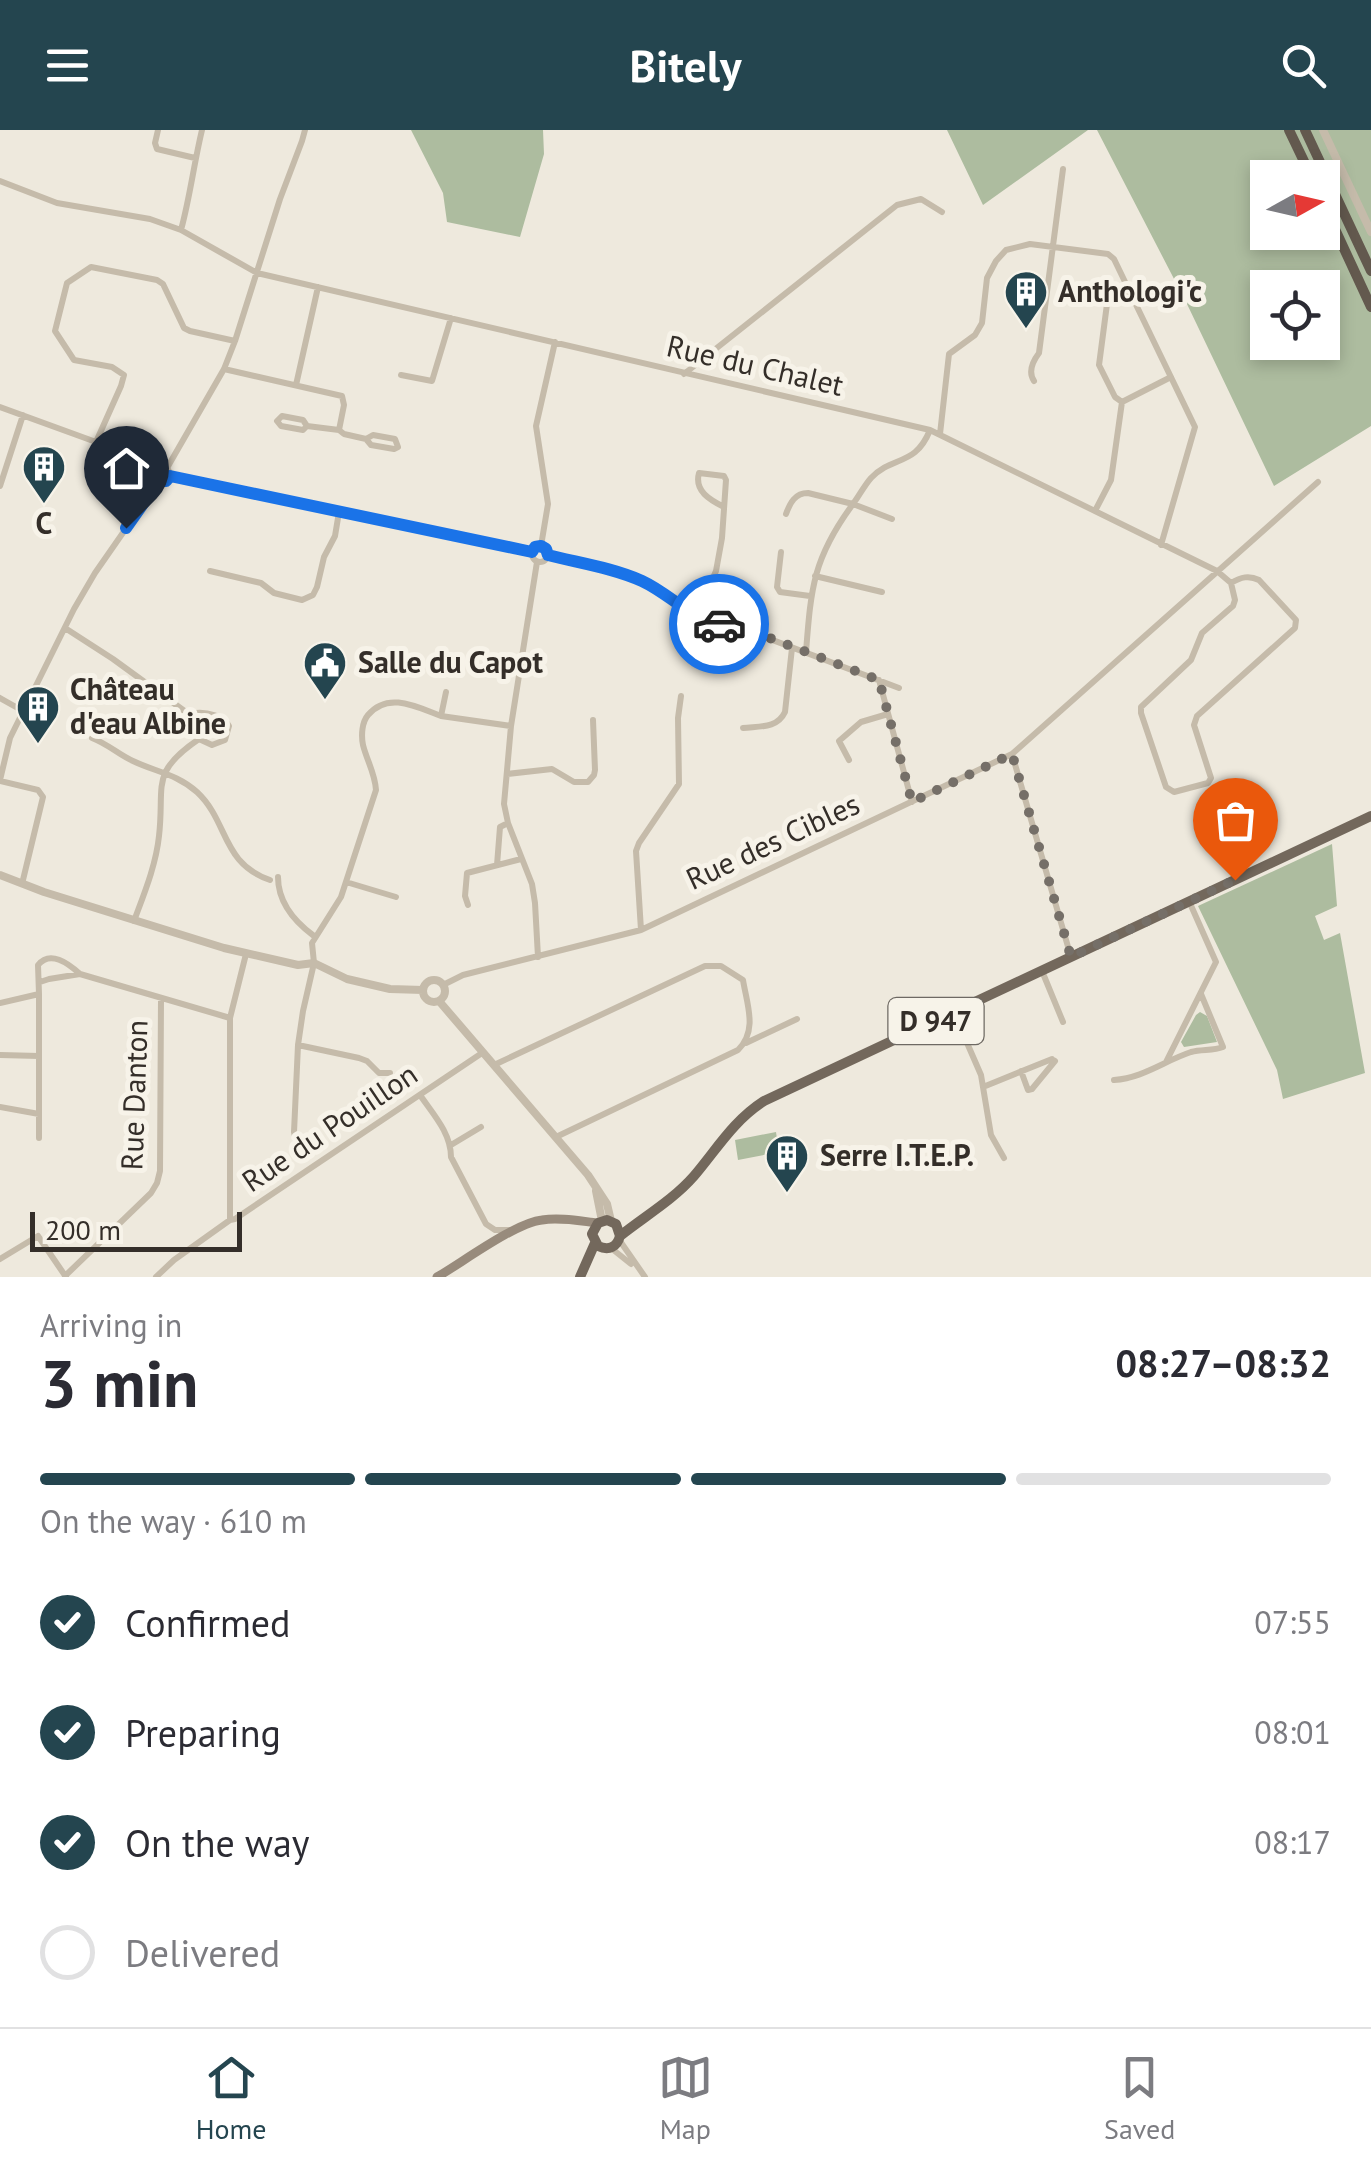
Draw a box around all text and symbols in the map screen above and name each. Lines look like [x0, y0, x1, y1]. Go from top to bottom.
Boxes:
text: Bitely [630, 36, 741, 94]
icon: menu [40, 38, 95, 93]
icon: search [1276, 38, 1331, 93]
north arrow [1250, 160, 1340, 250]
map controls [1250, 160, 1340, 360]
building icon: Anthologi'c [1003, 269, 1049, 330]
button: locate [1250, 270, 1340, 360]
place label: Anthologi'c [1058, 271, 1202, 310]
street label: Rue du Chalet [663, 325, 847, 404]
pin [84, 426, 169, 529]
icon: home [99, 441, 154, 496]
building icon: C [21, 444, 67, 505]
place label: C [36, 503, 53, 542]
courier [669, 574, 769, 674]
icon: car [692, 597, 747, 652]
public building icon: Salle du Capot [302, 640, 348, 701]
place label: Salle du Capot [358, 642, 543, 681]
place label: Château d'eau Albine [70, 669, 226, 742]
building icon: Château d'eau Albine [15, 684, 61, 745]
pin [1193, 778, 1278, 881]
street label: Rue des Cibles [679, 783, 865, 898]
icon: bag [1208, 793, 1263, 848]
road number: D 947 [888, 998, 984, 1044]
street label: Rue Danton [111, 1019, 156, 1171]
street label: Rue du Pouillon [234, 1054, 424, 1200]
building icon: Serre I.T.E.P. [764, 1133, 810, 1194]
place label: Serre I.T.E.P. [820, 1135, 974, 1174]
scale bar [30, 1207, 242, 1252]
text: 200 m [45, 1211, 121, 1248]
text: Arriving in [40, 1304, 182, 1346]
text: 08:27–08:32 [1116, 1338, 1331, 1387]
text: 3 min [40, 1341, 199, 1425]
text: On the way · 610 m [40, 1500, 307, 1542]
icon: check [40, 1595, 95, 1650]
text: Confirmed [125, 1598, 291, 1647]
text: 07:55 [1254, 1601, 1331, 1643]
icon: check [40, 1705, 95, 1760]
text: Preparing [125, 1708, 281, 1757]
text: 08:01 [1254, 1711, 1331, 1753]
icon: check [40, 1815, 95, 1870]
text: On the way [125, 1818, 310, 1867]
text: 08:17 [1254, 1821, 1331, 1863]
text: Delivered [125, 1928, 280, 1977]
tab: Home [196, 2050, 266, 2147]
tab: Map [658, 2050, 713, 2147]
tab: Saved [1104, 2050, 1175, 2147]

